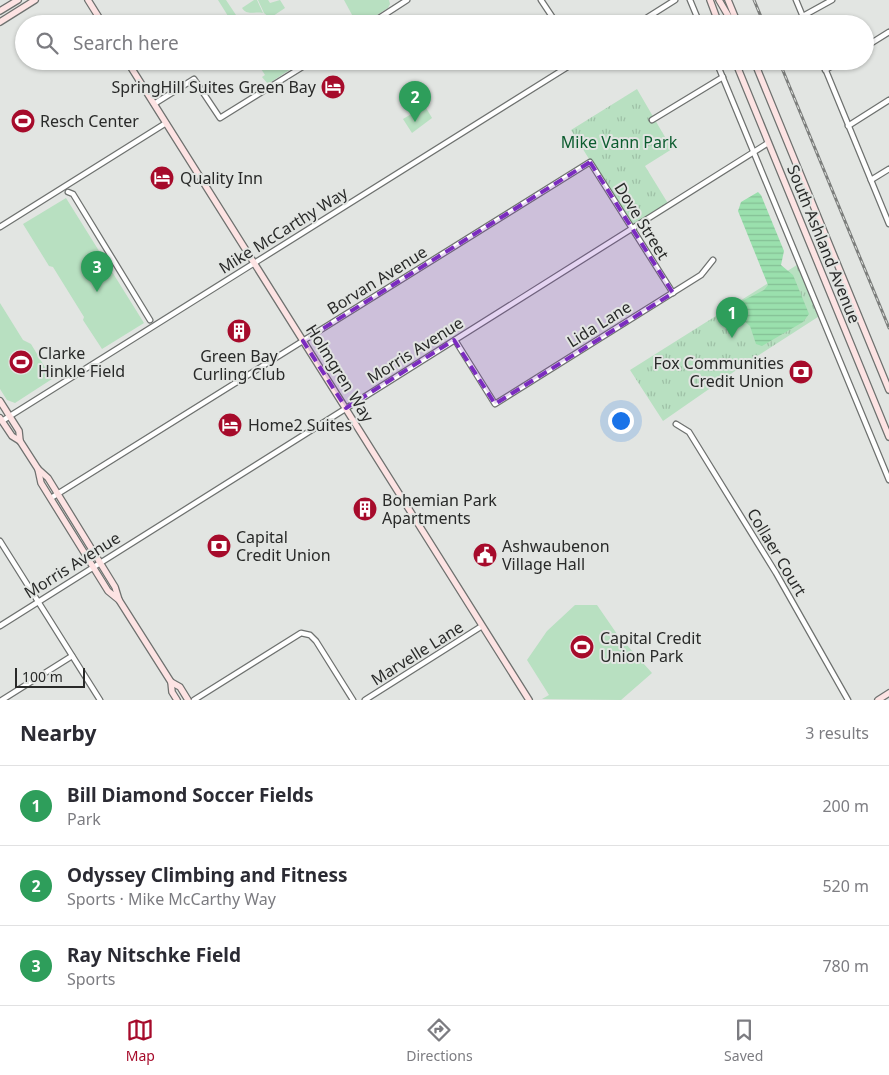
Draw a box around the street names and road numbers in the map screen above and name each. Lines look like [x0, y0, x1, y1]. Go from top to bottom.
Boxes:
street label: South Ashland Avenue [782, 161, 866, 327]
street label: Dove Street [610, 178, 675, 264]
street label: Mike McCarthy Way [214, 181, 352, 279]
street label: Borvan Avenue [323, 240, 431, 320]
street label: Lida Lane [563, 296, 635, 352]
street label: Morris Avenue [363, 312, 467, 388]
street label: Holmgren Way [301, 320, 379, 427]
street label: Collaer Court [742, 504, 812, 600]
street label: Morris Avenue [20, 527, 124, 603]
street label: Marvelle Lane [367, 616, 467, 690]

